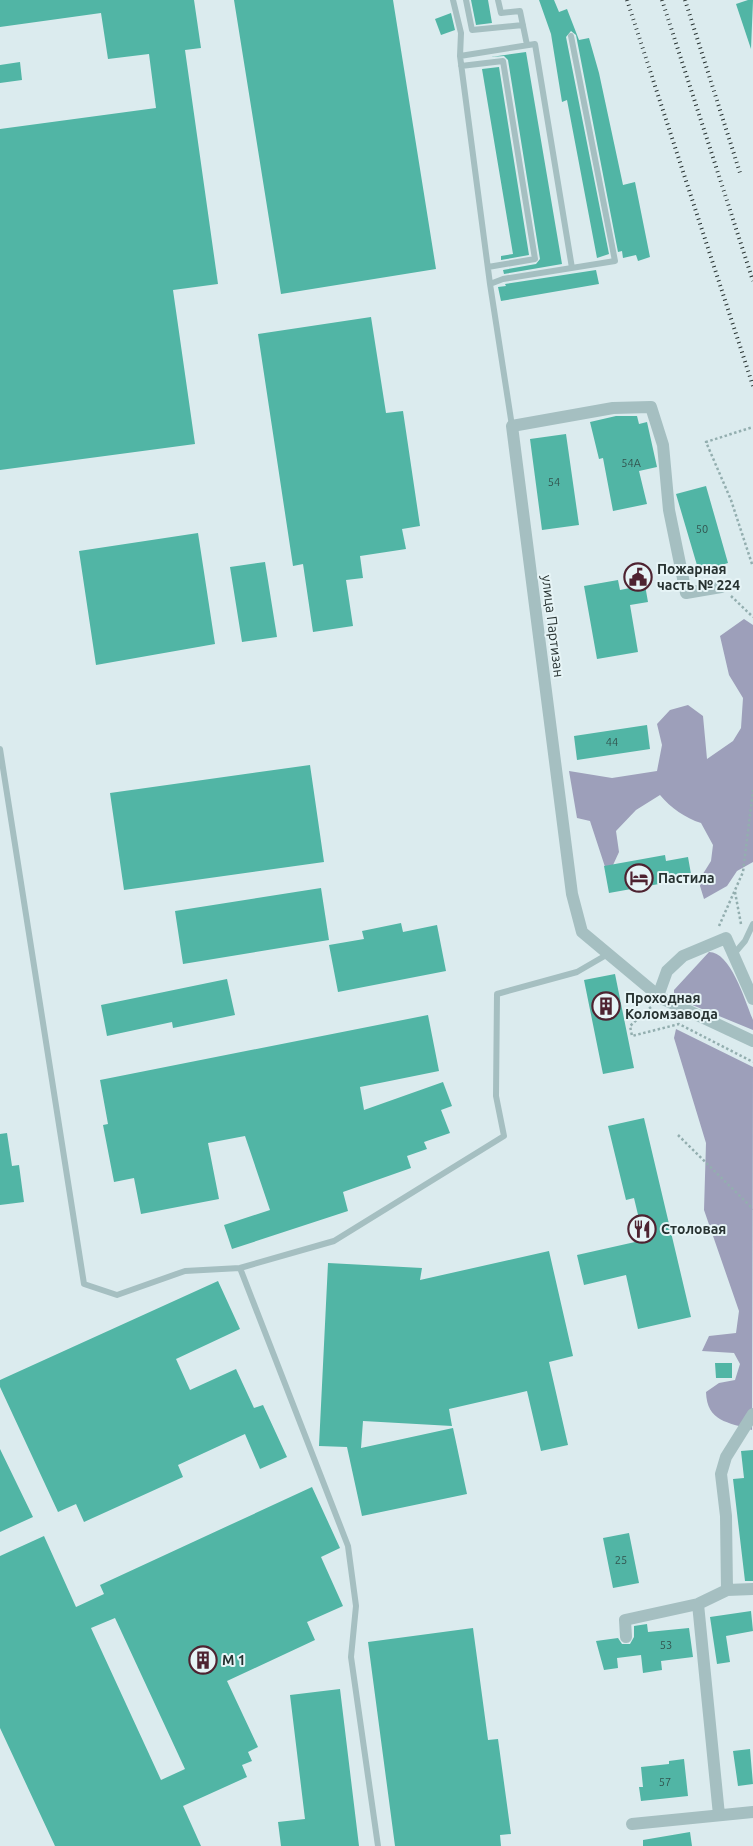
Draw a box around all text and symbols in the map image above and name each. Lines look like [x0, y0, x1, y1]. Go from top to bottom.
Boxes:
house number: 54А [621, 457, 642, 469]
house number: 54 [548, 476, 560, 488]
house number: 50 [696, 523, 708, 535]
place label: Пожарная часть № 224 [657, 561, 740, 593]
public building icon: Пожарная часть № 224 [623, 562, 653, 592]
street label: улица Партизан [539, 574, 567, 678]
house number: 44 [606, 736, 618, 748]
hotel icon: Пастила [624, 863, 654, 893]
place label: Пастила [658, 870, 714, 886]
place label: Проходная Коломзавода [625, 990, 718, 1022]
building icon: Проходная Коломзавода [591, 991, 621, 1021]
restaurant icon: Столовая [627, 1214, 657, 1244]
place label: Столовая [661, 1221, 726, 1237]
house number: 25 [615, 1554, 627, 1566]
house number: 53 [660, 1639, 672, 1651]
building icon: M 1 [188, 1645, 218, 1675]
place label: M 1 [222, 1652, 246, 1668]
house number: 57 [659, 1776, 671, 1788]

